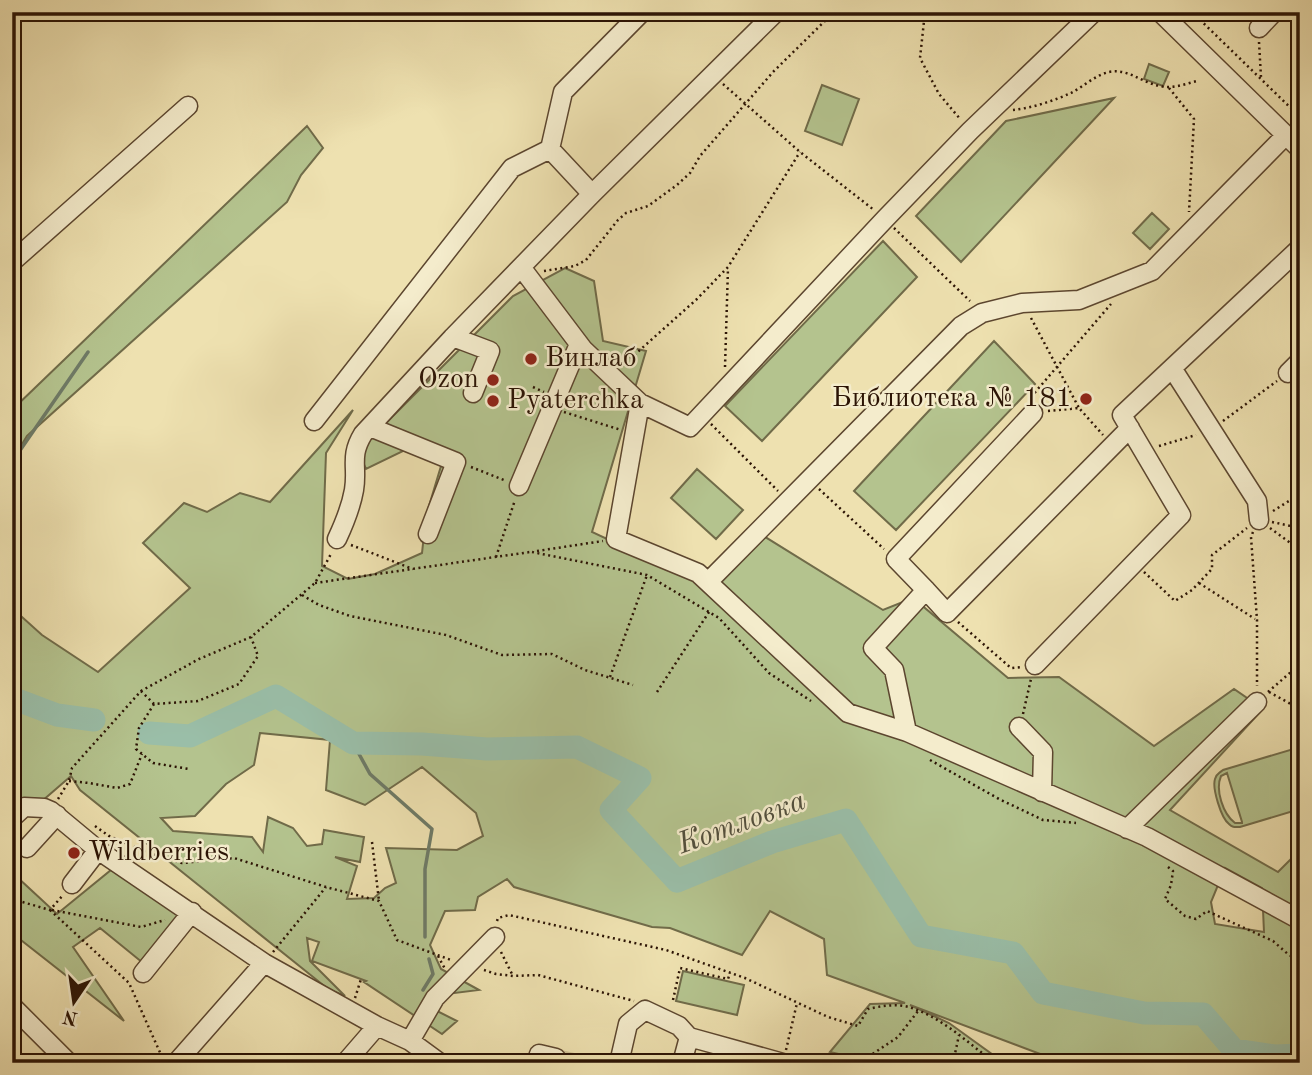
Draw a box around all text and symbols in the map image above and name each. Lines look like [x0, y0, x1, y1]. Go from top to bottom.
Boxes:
place label: Винлаб [545, 345, 637, 373]
marker: Винлаб [523, 351, 539, 367]
place label: Ozon [418, 366, 479, 394]
marker: Ozon [485, 372, 501, 388]
place label: Библиотека № 181 [832, 385, 1072, 413]
place label: Pyaterchka [507, 387, 644, 415]
marker: Библиотека № 181 [1078, 391, 1094, 407]
marker: Pyaterchka [485, 393, 501, 409]
water label: Котловка [673, 786, 810, 860]
place label: Wildberries [88, 839, 229, 867]
marker: Wildberries [66, 845, 82, 861]
north arrow [38, 967, 108, 1036]
text: N [61, 1005, 80, 1027]

